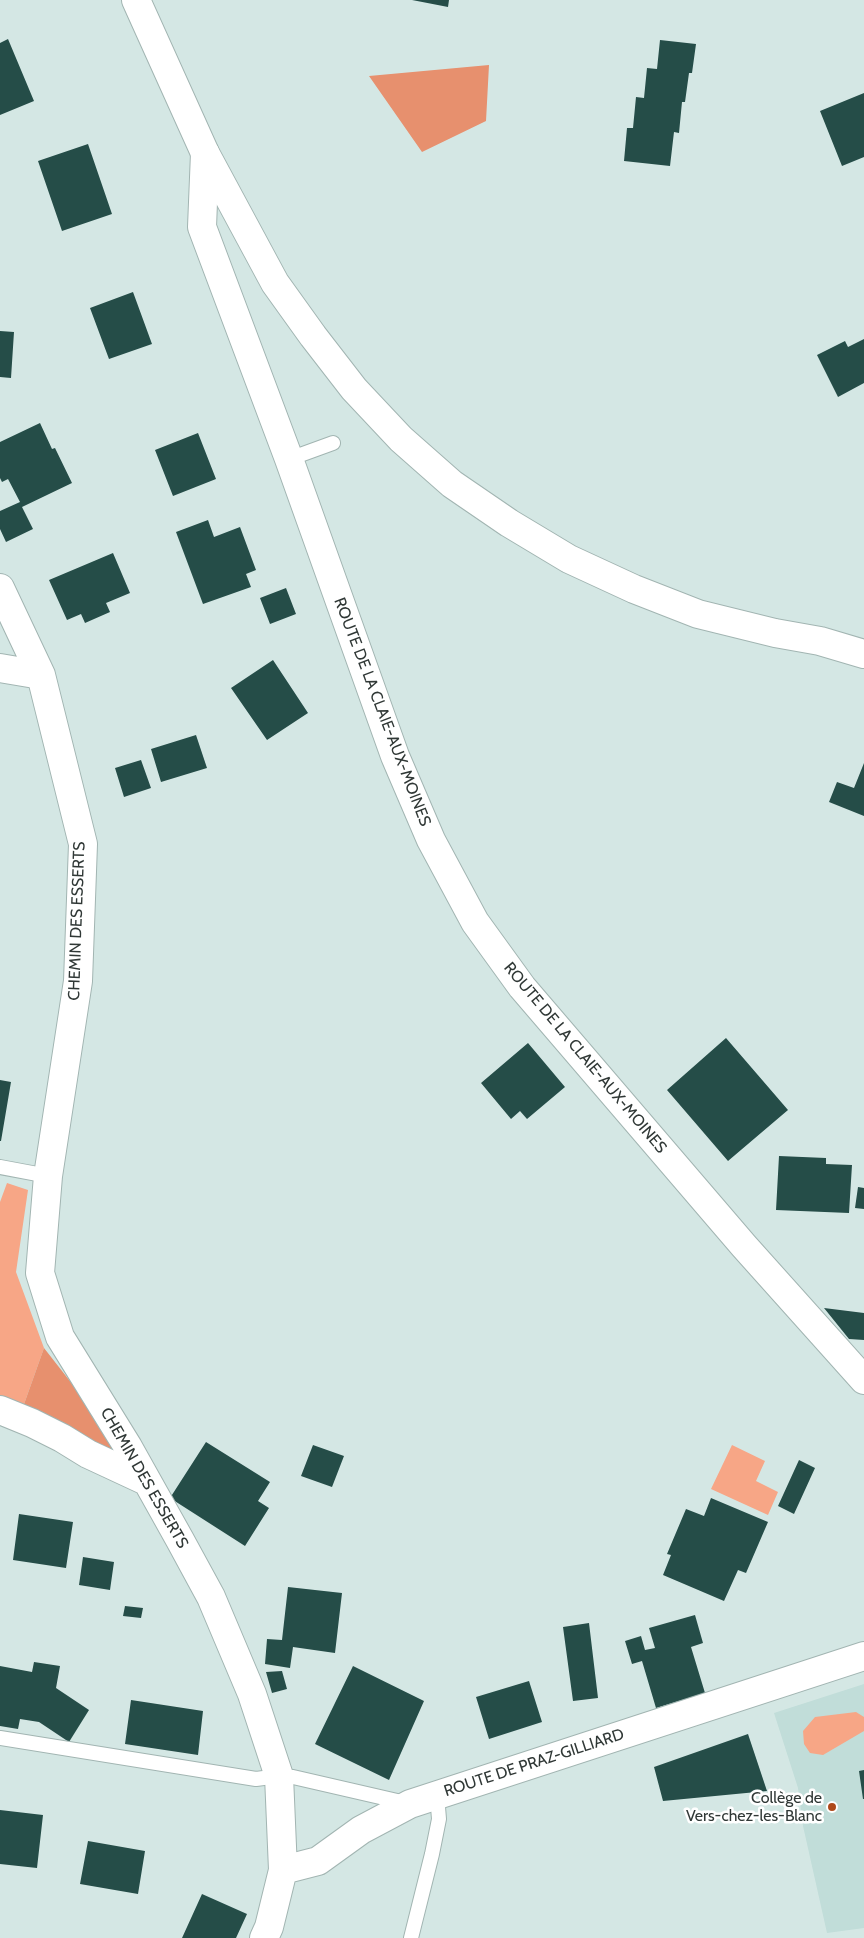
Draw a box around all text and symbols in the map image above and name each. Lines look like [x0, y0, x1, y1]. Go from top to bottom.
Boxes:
street label: ROUTE DE LA CLAIE-AUX-MOINES [329, 595, 435, 829]
street label: CHEMIN DES ESSERTS [65, 841, 89, 1001]
street label: ROUTE DE LA CLAIE-AUX-MOINES [499, 959, 671, 1157]
street label: CHEMIN DES ESSERTS [96, 1404, 192, 1552]
street label: ROUTE DE PRAZ-GILLIARD [441, 1725, 627, 1801]
place label: Collège de Vers-chez-les-Blanc [686, 1788, 822, 1826]
marker: Collège de Vers-chez-les-Blanc [826, 1801, 838, 1813]

